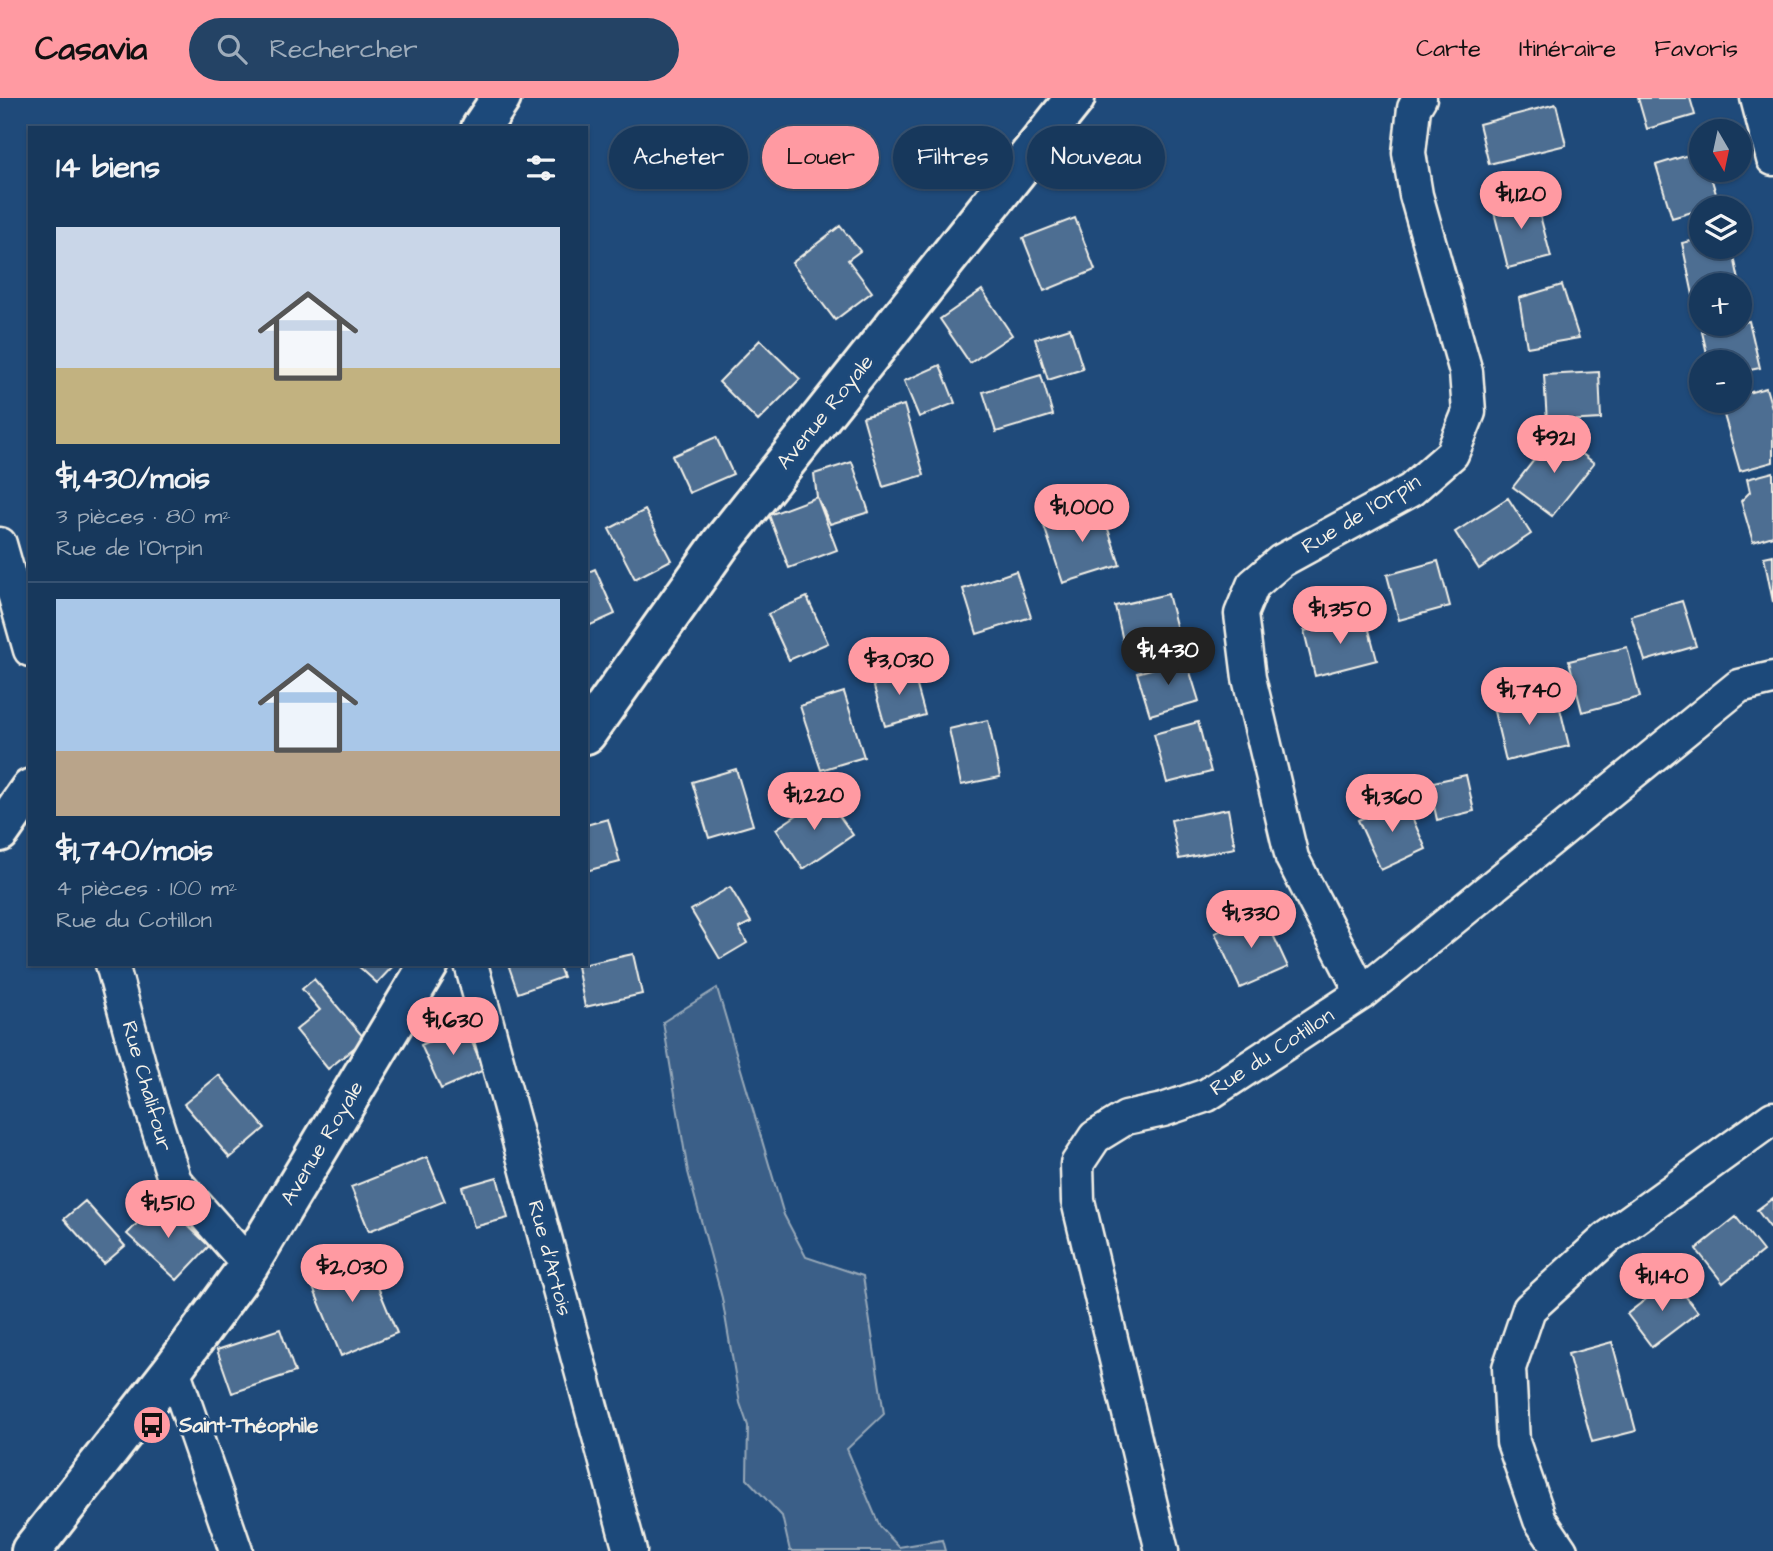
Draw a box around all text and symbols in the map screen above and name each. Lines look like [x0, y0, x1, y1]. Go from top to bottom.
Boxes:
search box [189, 18, 679, 81]
text: Casavia [35, 26, 147, 72]
icon: search [213, 30, 251, 68]
text: Rechercher [269, 31, 417, 67]
text: Carte [1416, 32, 1481, 66]
text: Itinéraire [1519, 32, 1616, 66]
text: Favoris [1654, 32, 1738, 66]
north arrow [1689, 119, 1752, 182]
map controls [1689, 119, 1752, 413]
chip: Acheter [609, 126, 748, 189]
chip: Louer [762, 126, 879, 189]
chip: Filtres [893, 126, 1013, 189]
chip: Nouveau [1027, 126, 1165, 189]
text: 14 biens [56, 147, 160, 189]
icon: filters [522, 149, 560, 187]
pin: $1,120 [1464, 172, 1578, 231]
text: $1,120 [1496, 178, 1546, 210]
button: layers [1689, 196, 1752, 259]
icon: home [245, 273, 371, 399]
button: + [1689, 273, 1752, 336]
street label: Avenue Royale [770, 348, 882, 477]
button: − [1689, 350, 1752, 413]
pin: $921 [1513, 416, 1595, 475]
text: $921 [1533, 422, 1575, 454]
text: $1,430/mois [56, 458, 210, 500]
street label: Rue de l'Orpin [1296, 467, 1426, 562]
pin: $1,000 [1025, 484, 1139, 544]
text: $1,000 [1050, 491, 1114, 523]
text: 3 pièces · 80 m² [56, 500, 231, 532]
text: Rue de l'Orpin [56, 532, 202, 564]
pin: $1,350 [1283, 587, 1397, 646]
text: $1,350 [1309, 593, 1371, 625]
pin: $1,430 [1111, 628, 1225, 687]
text: $1,430 [1137, 634, 1199, 666]
pin: $3,030 [842, 638, 956, 697]
text: $3,030 [864, 644, 934, 676]
icon: home [245, 645, 371, 771]
pin: $1,740 [1472, 668, 1586, 727]
text: $1,740 [1497, 674, 1561, 706]
pin: $1,220 [757, 772, 871, 832]
pin: $1,360 [1335, 774, 1449, 834]
text: $1,220 [784, 779, 844, 811]
text: $1,360 [1362, 781, 1422, 813]
text: $1,740/mois [56, 830, 213, 872]
text: 4 pièces · 100 m² [56, 872, 237, 904]
pin: $1,330 [1194, 890, 1308, 950]
text: $1,330 [1222, 897, 1280, 929]
text: Rue du Cotillon [56, 904, 212, 936]
pin: $1,630 [396, 998, 510, 1057]
street label: Rue du Cotillon [1204, 1001, 1340, 1103]
text: $1,630 [423, 1004, 483, 1036]
street label: Rue Chalifour [115, 1017, 180, 1155]
street label: Avenue Royale [273, 1075, 372, 1212]
pin: $1,510 [111, 1180, 225, 1240]
text: $1,510 [141, 1187, 195, 1219]
street label: Rue d'Artois [521, 1197, 579, 1319]
pin: $2,030 [295, 1244, 409, 1304]
text: $2,030 [317, 1251, 387, 1283]
pin: $1,140 [1605, 1254, 1719, 1313]
text: $1,140 [1636, 1260, 1688, 1292]
bus stop icon: Saint-Théophile [131, 1404, 173, 1446]
place label: Saint-Théophile [178, 1411, 319, 1441]

